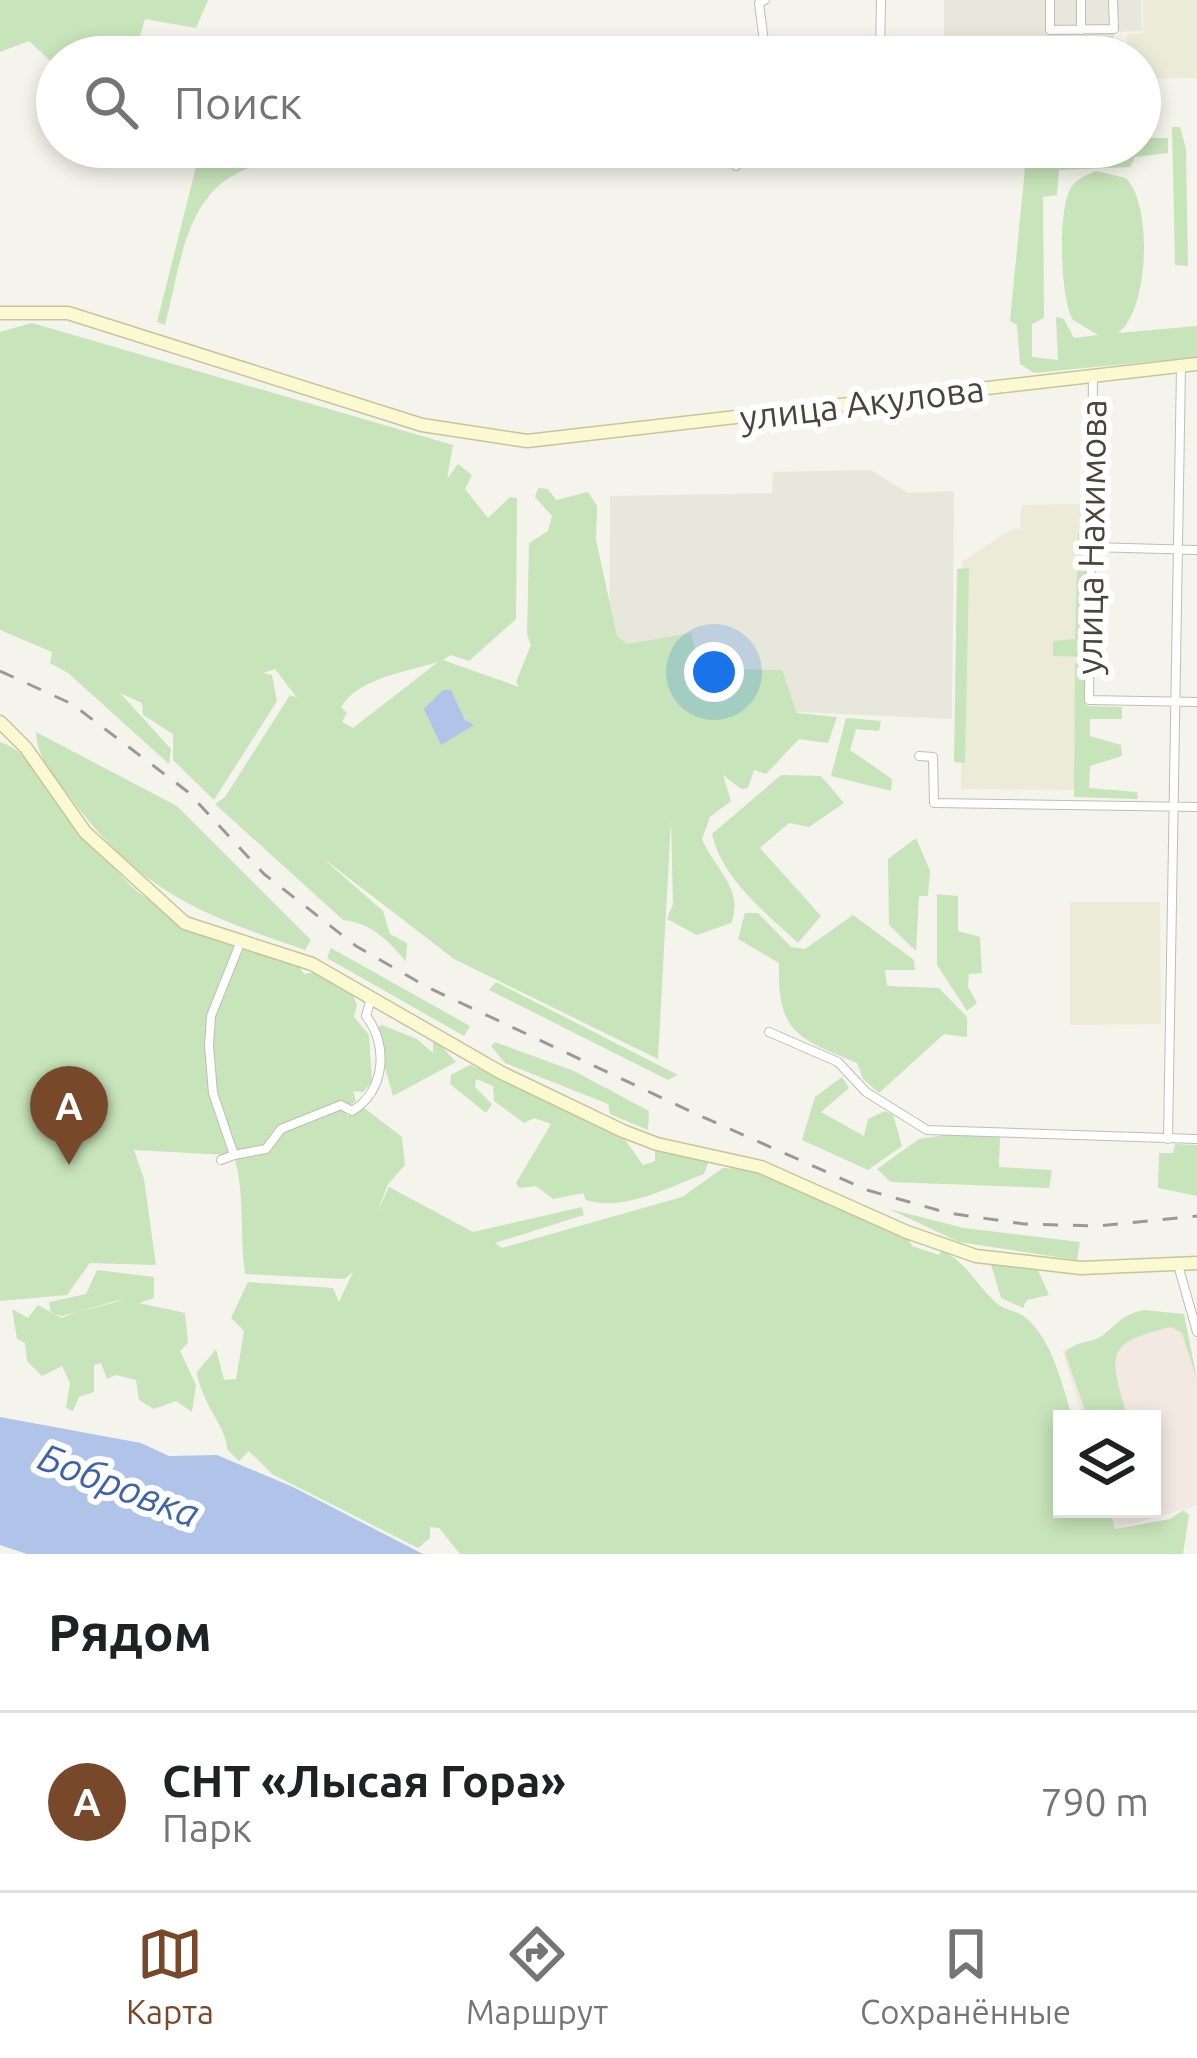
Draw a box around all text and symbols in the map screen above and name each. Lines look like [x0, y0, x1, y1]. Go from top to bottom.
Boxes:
search box [36, 36, 1161, 168]
icon: search [78, 69, 144, 135]
text: Поиск [174, 77, 302, 128]
street label: улица Акулова [737, 367, 987, 438]
street label: улица Нахимова [1068, 399, 1113, 675]
your location [684, 642, 744, 702]
pin: A [30, 1066, 108, 1165]
map controls [1053, 1410, 1161, 1518]
button: layers [1053, 1410, 1161, 1518]
water label: Бобровка [33, 1434, 206, 1535]
text: Рядом [48, 1603, 212, 1661]
text: СНТ «Лысая Гора» [162, 1755, 566, 1806]
text: A [73, 1780, 101, 1823]
text: 790 m [1040, 1780, 1149, 1823]
text: Парк [162, 1806, 252, 1849]
tab: Карта [126, 1921, 214, 2030]
tab: Маршрут [466, 1921, 608, 2030]
tab: Сохранённые [860, 1921, 1071, 2030]

